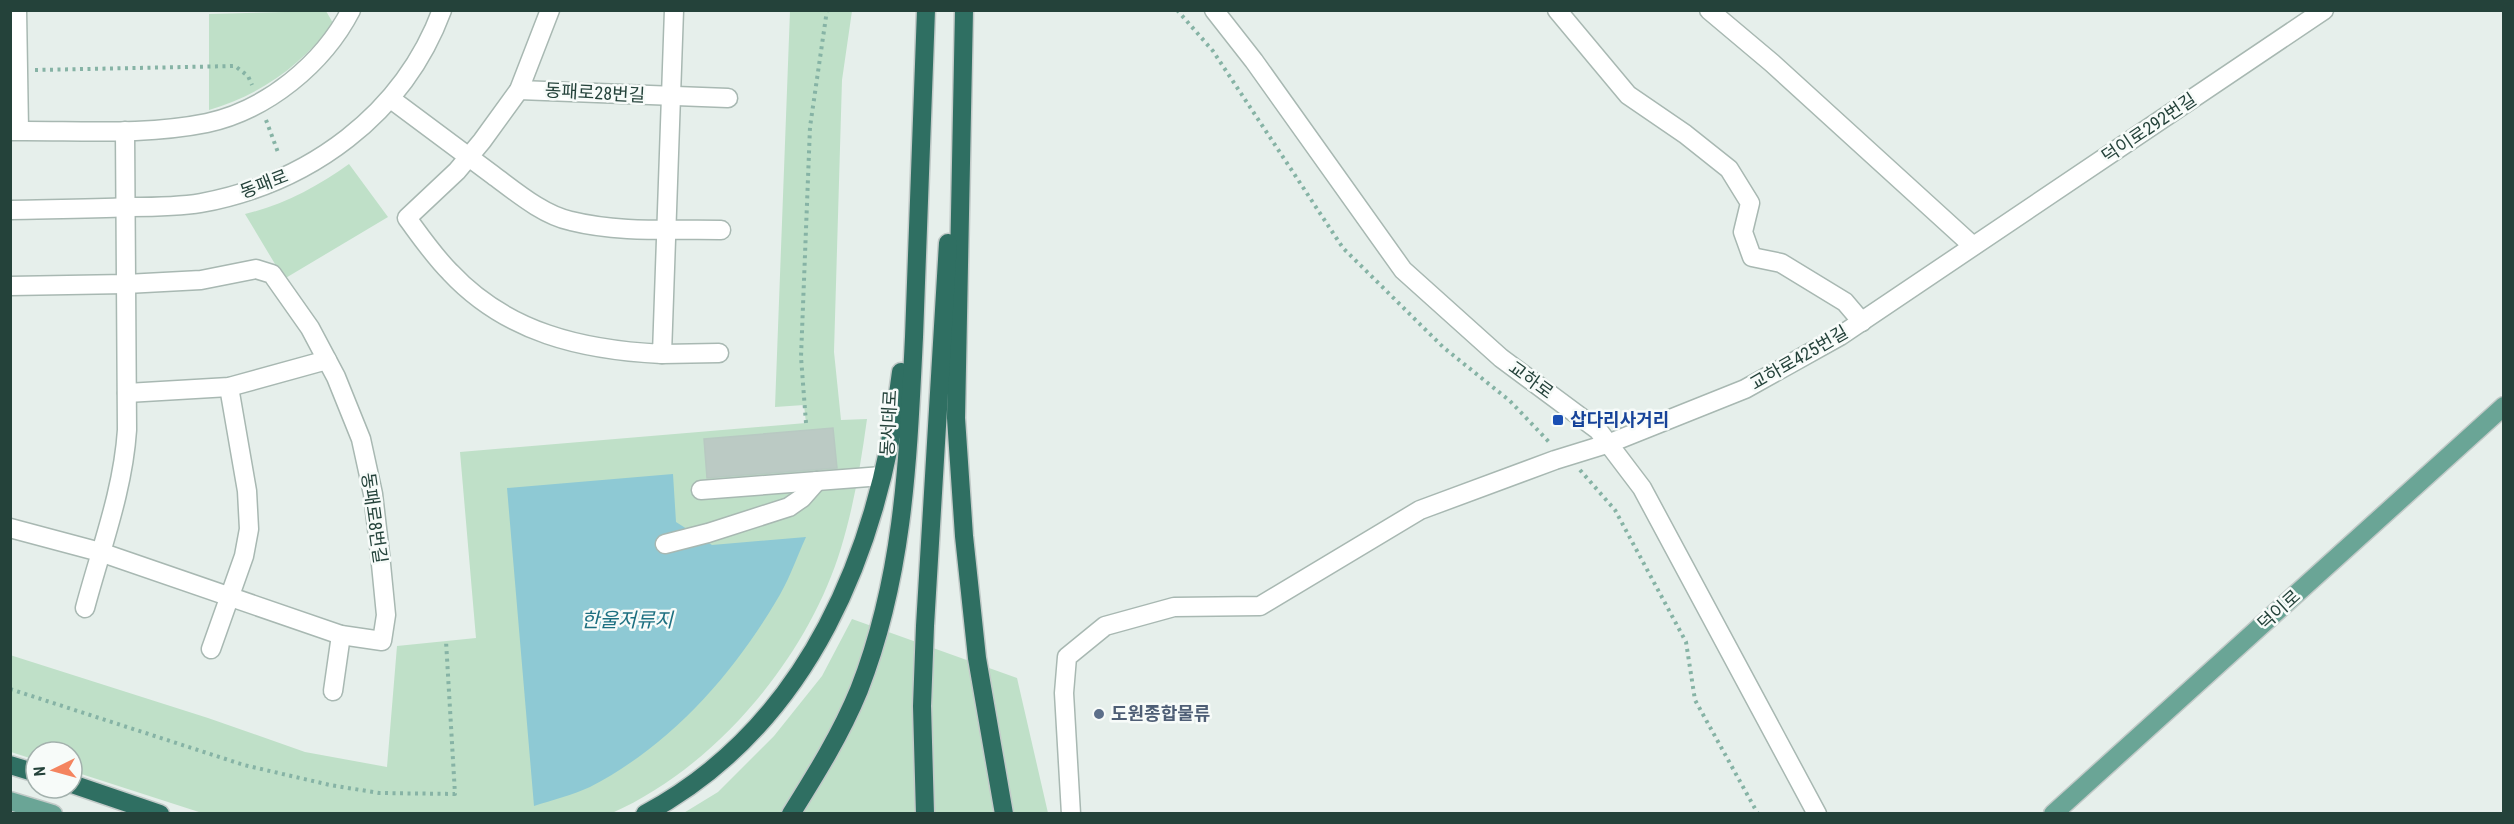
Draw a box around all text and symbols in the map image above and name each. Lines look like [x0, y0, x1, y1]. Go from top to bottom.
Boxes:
street label: 동패로28번길 [544, 79, 646, 106]
street label: 덕이로292번길 [2097, 88, 2200, 167]
street label: 동패로 [237, 165, 291, 202]
street label: 교하로425번길 [1746, 321, 1851, 394]
street label: 교하로 [1505, 356, 1558, 403]
street label: 동서대로 [876, 389, 901, 457]
place label: 삽다리사거리 [1570, 409, 1669, 430]
marker: 삽다리사거리 [1551, 413, 1565, 427]
street label: 동패로8번길 [358, 471, 391, 565]
street label: 덕이로 [2253, 585, 2304, 634]
water label: 한울저류지 [581, 608, 675, 632]
place label: 도원종합물류 [1111, 703, 1210, 724]
marker: 도원종합물류 [1092, 707, 1106, 721]
north arrow [24, 740, 84, 800]
text: N [30, 766, 49, 777]

